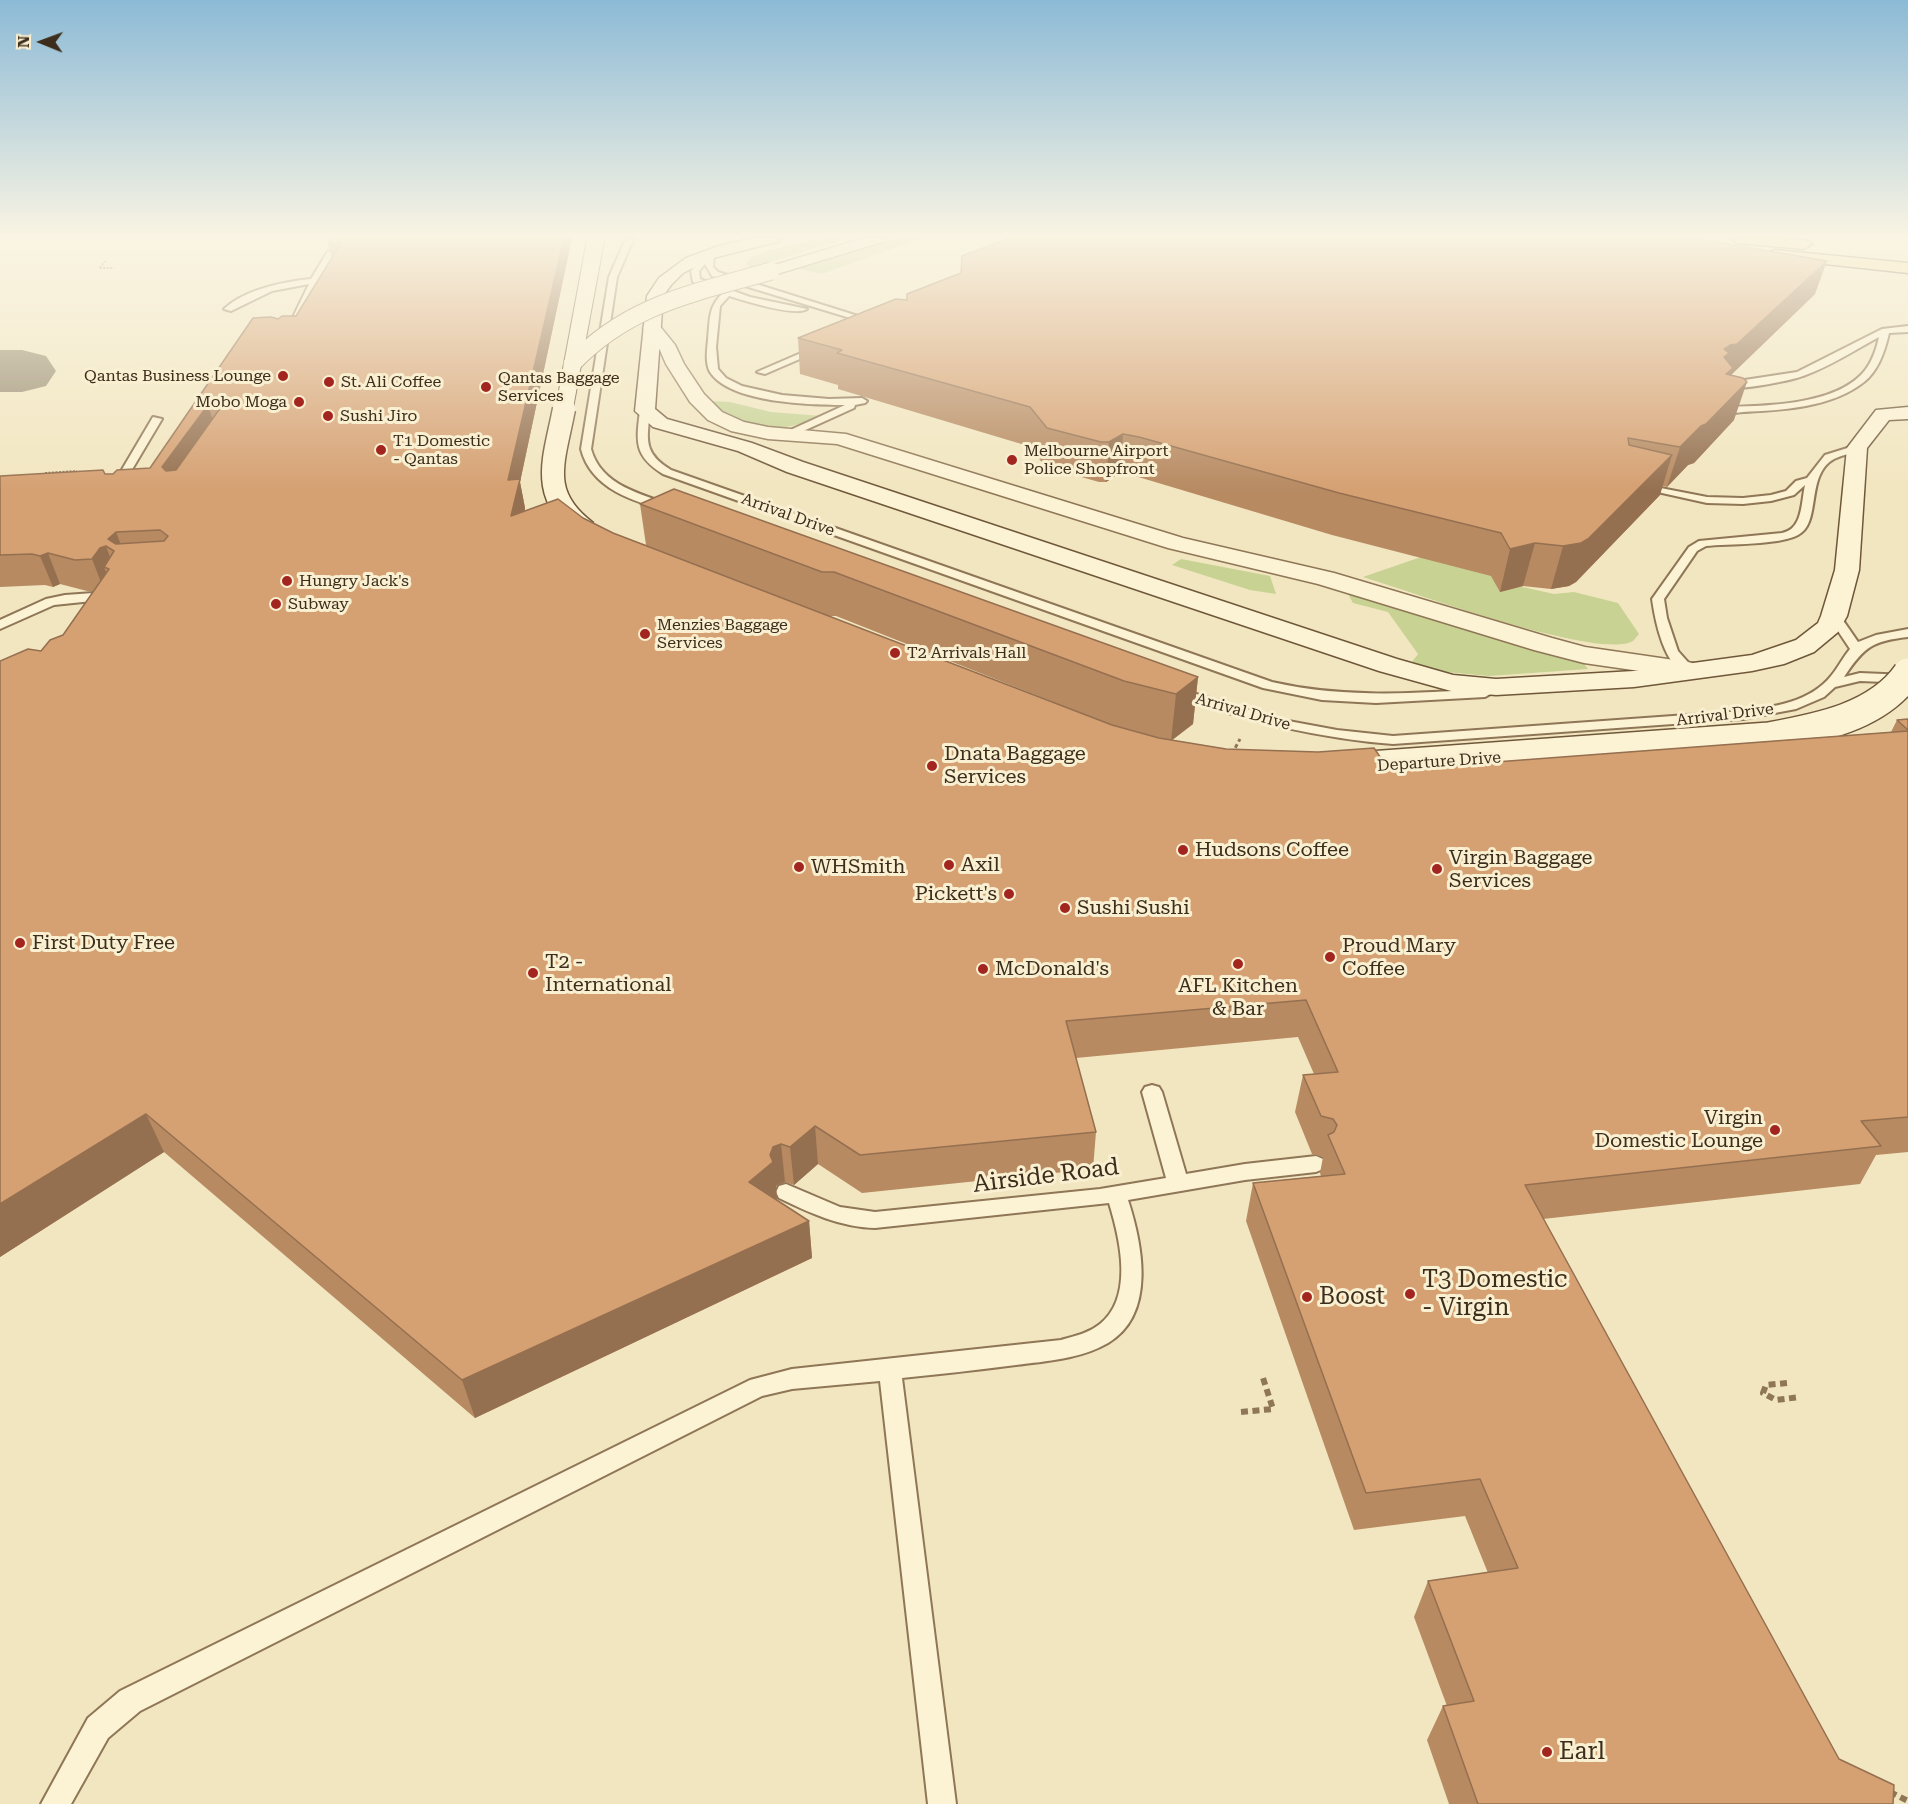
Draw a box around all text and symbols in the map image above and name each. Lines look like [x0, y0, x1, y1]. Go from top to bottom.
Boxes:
north arrow [12, 12, 72, 72]
text: N [14, 35, 33, 48]
place label: Qantas Business Lounge [84, 366, 271, 386]
place label: Qantas Baggage Services [498, 368, 619, 406]
marker: Qantas Business Lounge [276, 369, 290, 383]
place label: St. Ali Coffee [341, 372, 441, 392]
marker: St. Ali Coffee [322, 375, 336, 389]
marker: Qantas Baggage Services [479, 380, 493, 394]
place label: Mobo Moga [196, 392, 287, 412]
marker: Mobo Moga [292, 395, 306, 409]
place label: Sushi Jiro [340, 406, 417, 426]
marker: Sushi Jiro [321, 409, 335, 423]
place label: T1 Domestic - Qantas [393, 431, 490, 469]
place label: Melbourne Airport Police Shopfront [1024, 441, 1168, 479]
marker: T1 Domestic - Qantas [374, 443, 388, 457]
marker: Melbourne Airport Police Shopfront [1005, 453, 1019, 467]
street label: Arrival Drive [739, 489, 837, 541]
place label: Hungry Jack's [299, 571, 409, 591]
marker: Hungry Jack's [280, 574, 294, 588]
place label: Subway [288, 594, 349, 614]
marker: Subway [269, 597, 283, 611]
place label: Menzies Baggage Services [657, 615, 788, 653]
marker: Menzies Baggage Services [638, 627, 652, 641]
place label: T2 Arrivals Hall [907, 643, 1026, 663]
marker: T2 Arrivals Hall [888, 646, 902, 660]
street label: Arrival Drive [1193, 689, 1293, 735]
street label: Arrival Drive [1675, 700, 1775, 730]
place label: Dnata Baggage Services [944, 742, 1086, 789]
street label: Departure Drive [1376, 748, 1502, 776]
marker: Dnata Baggage Services [925, 759, 939, 773]
place label: Hudsons Coffee [1195, 838, 1349, 862]
marker: Hudsons Coffee [1176, 843, 1190, 857]
place label: Virgin Baggage Services [1449, 846, 1592, 893]
place label: Axil [961, 853, 1000, 877]
place label: WHSmith [811, 855, 905, 879]
marker: Axil [942, 858, 956, 872]
marker: WHSmith [792, 860, 806, 874]
marker: Virgin Baggage Services [1430, 862, 1444, 876]
place label: Pickett's [915, 882, 997, 906]
marker: Pickett's [1002, 887, 1016, 901]
place label: Sushi Sushi [1077, 896, 1190, 920]
marker: Sushi Sushi [1058, 901, 1072, 915]
place label: First Duty Free [32, 931, 175, 955]
place label: Proud Mary Coffee [1342, 934, 1456, 981]
marker: First Duty Free [13, 936, 27, 950]
place label: T2 - International [545, 950, 671, 997]
marker: Proud Mary Coffee [1323, 950, 1337, 964]
place label: McDonald's [995, 957, 1109, 981]
marker: AFL Kitchen & Bar [1231, 957, 1245, 971]
marker: McDonald's [976, 962, 990, 976]
marker: T2 - International [526, 966, 540, 980]
place label: AFL Kitchen & Bar [1178, 974, 1298, 1021]
place label: Virgin Domestic Lounge [1594, 1106, 1763, 1153]
marker: Virgin Domestic Lounge [1768, 1123, 1782, 1137]
street label: Airside Road [971, 1153, 1121, 1199]
place label: T3 Domestic - Virgin [1422, 1266, 1567, 1322]
place label: Boost [1319, 1283, 1385, 1311]
marker: T3 Domestic - Virgin [1403, 1287, 1417, 1301]
marker: Boost [1300, 1290, 1314, 1304]
place label: Earl [1559, 1738, 1605, 1766]
marker: Earl [1540, 1745, 1554, 1759]

